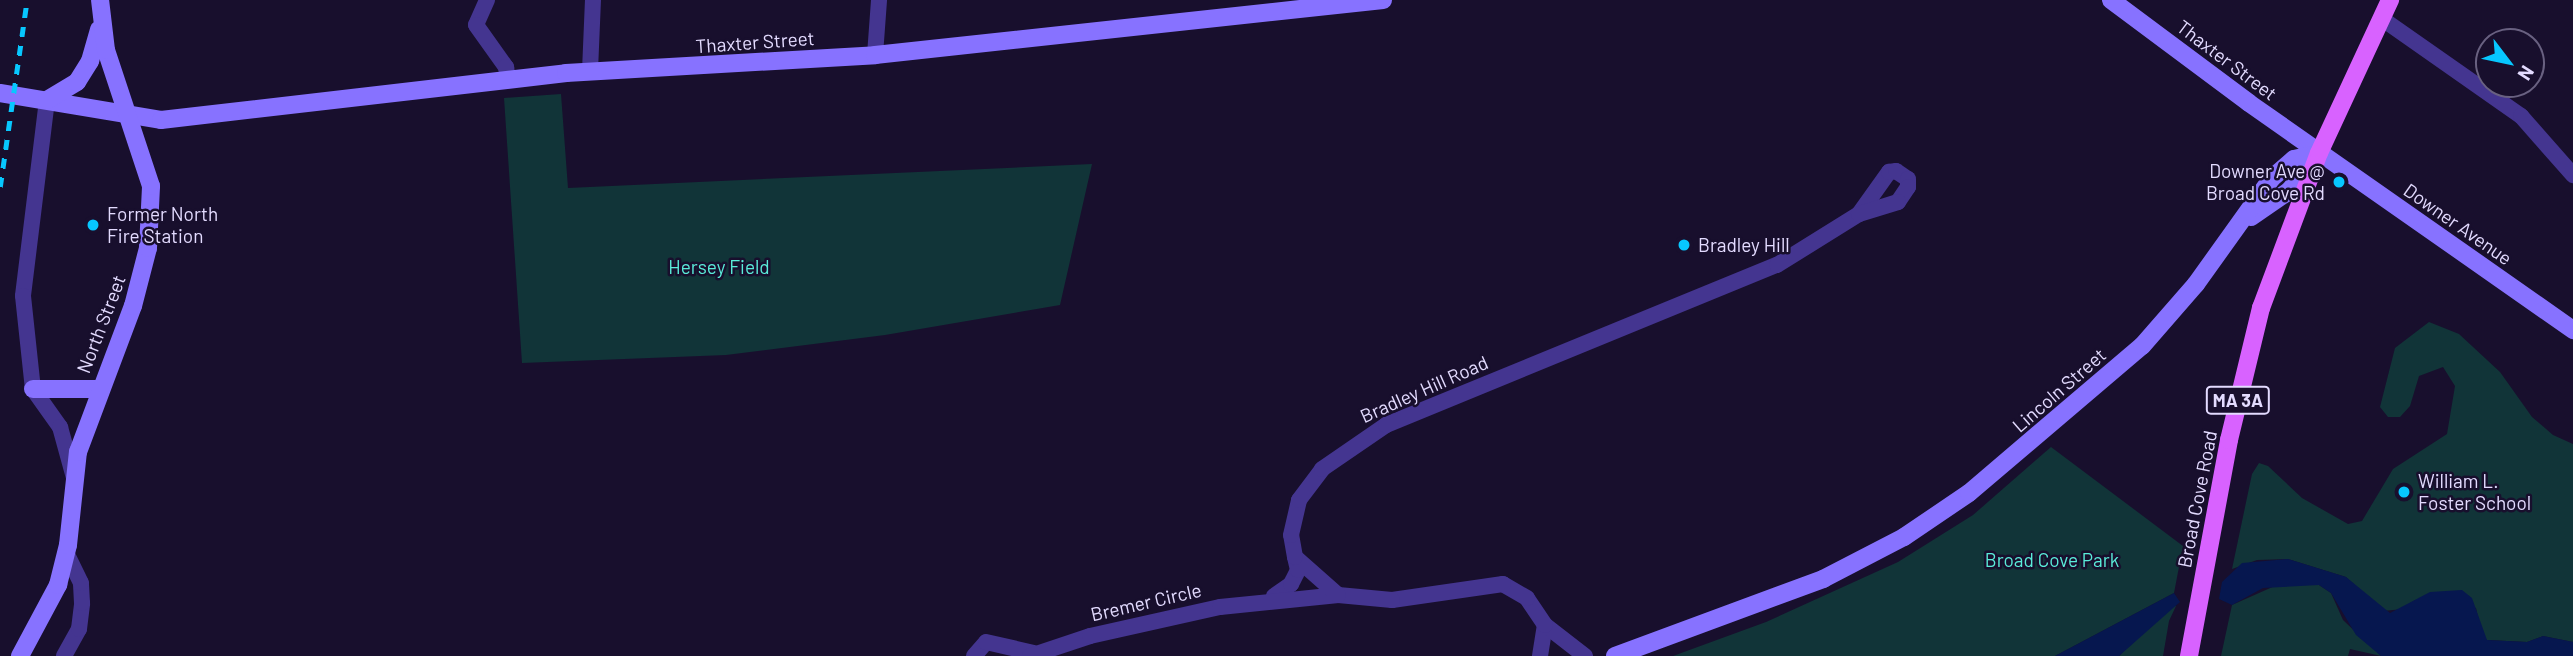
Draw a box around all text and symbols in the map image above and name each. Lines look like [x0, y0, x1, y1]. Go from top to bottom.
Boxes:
street label: Thaxter Street [2173, 15, 2281, 105]
street label: Thaxter Street [695, 26, 815, 58]
north arrow [2475, 28, 2545, 98]
text: N [2513, 62, 2540, 85]
place label: Downer Ave @ Broad Cove Rd [2206, 160, 2325, 204]
marker: Downer Ave @ Broad Cove Rd [2331, 174, 2347, 190]
street label: Downer Avenue [2400, 178, 2516, 270]
place label: Former North Fire Station [107, 203, 218, 247]
marker: Former North Fire Station [85, 217, 101, 233]
place label: Bradley Hill [1698, 234, 1790, 256]
marker: Bradley Hill [1676, 237, 1692, 253]
park label: Hersey Field [668, 256, 770, 278]
street label: North Street [72, 272, 130, 376]
street label: Lincoln Street [2008, 343, 2110, 437]
street label: Bradley Hill Road [1357, 351, 1491, 427]
road number: MA 3A [2205, 386, 2271, 414]
street label: Broad Cove Road [2173, 429, 2221, 569]
place label: William L. Foster School [2418, 470, 2531, 514]
marker: William L. Foster School [2396, 484, 2412, 500]
park label: Broad Cove Park [1985, 549, 2119, 571]
street label: Bremer Circle [1088, 578, 1204, 626]

